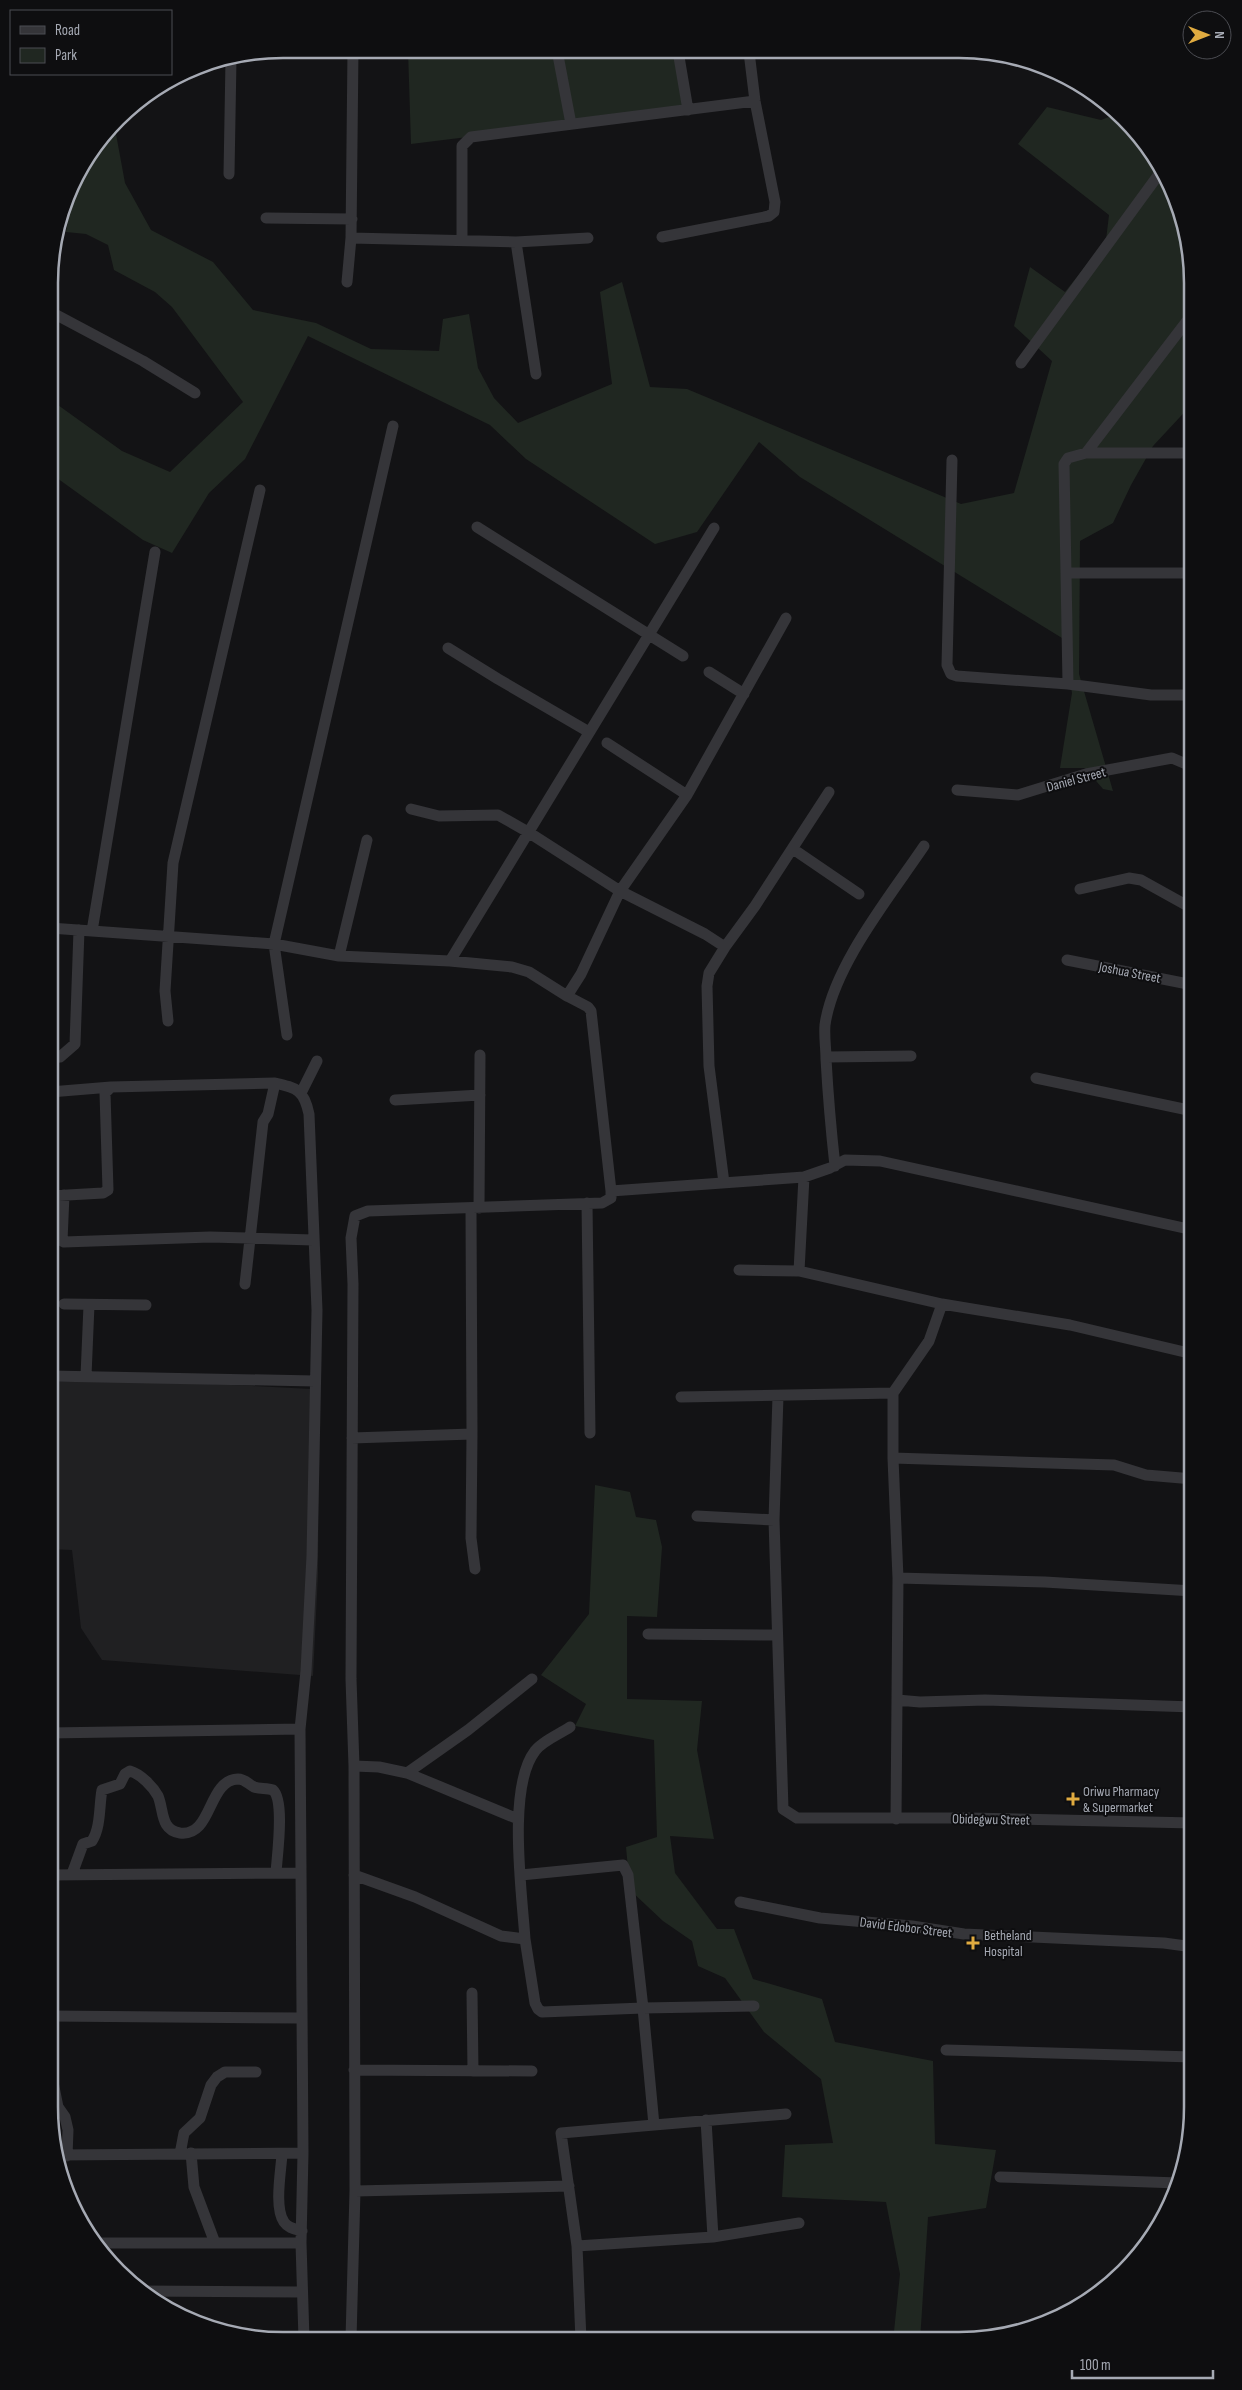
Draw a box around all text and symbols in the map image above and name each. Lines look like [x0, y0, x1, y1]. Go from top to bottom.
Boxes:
legend [10, 10, 172, 75]
north arrow [1182, 10, 1232, 60]
text: Road [55, 21, 80, 40]
text: N [1211, 31, 1228, 39]
text: Park [55, 46, 77, 65]
street label: Daniel Street [1045, 763, 1108, 796]
street label: Joshua Street [1097, 958, 1162, 987]
place label: Oriwu Pharmacy & Supermarket [1083, 1783, 1160, 1816]
marker: Oriwu Pharmacy & Supermarket [1067, 1793, 1079, 1805]
street label: Obidegwu Street [952, 1810, 1030, 1829]
street label: David Edobor Street [859, 1913, 953, 1942]
place label: Betheland Hospital [984, 1927, 1032, 1960]
marker: Betheland Hospital [966, 1936, 980, 1950]
scale bar [1072, 2348, 1213, 2380]
text: 100 m [1080, 2356, 1111, 2375]

